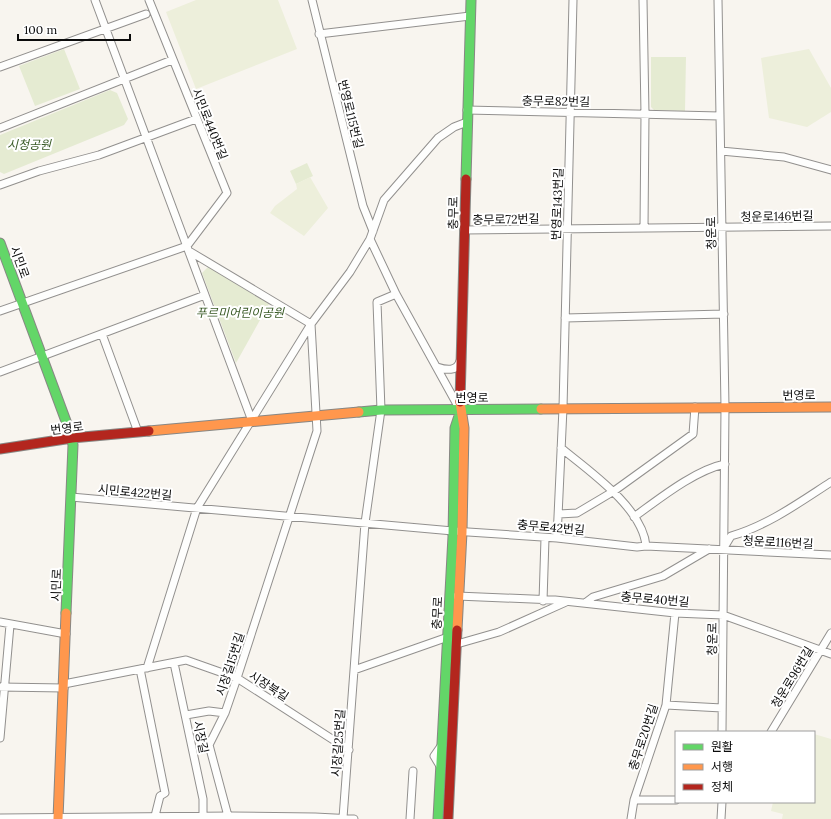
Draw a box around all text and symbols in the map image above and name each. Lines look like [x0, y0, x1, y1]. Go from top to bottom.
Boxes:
scale bar [18, 16, 130, 42]
text: 100 m [24, 22, 57, 37]
street label: 번영로115번길 [335, 78, 367, 150]
street label: 시민로440번길 [189, 86, 231, 162]
street label: 충무로82번길 [522, 93, 590, 109]
park label: 시청공원 [7, 137, 52, 152]
street label: 번영로143번길 [548, 167, 566, 241]
street label: 충무로 [445, 196, 461, 230]
street label: 청운로146번길 [740, 208, 814, 224]
street label: 충무로72번길 [472, 211, 540, 227]
street label: 청운로 [703, 216, 719, 250]
street label: 시민로 [7, 244, 33, 280]
park label: 푸르미어린이공원 [196, 305, 285, 320]
street label: 번영로 [782, 387, 816, 403]
street label: 번영로 [455, 390, 489, 405]
street label: 번영로 [50, 419, 84, 437]
street label: 시민로422번길 [97, 481, 173, 503]
street label: 충무로42번길 [516, 517, 586, 537]
street label: 청운로116번길 [742, 533, 814, 551]
street label: 시민로 [48, 568, 64, 602]
street label: 충무로40번길 [620, 589, 690, 609]
street label: 충무로 [429, 596, 445, 630]
street label: 청운로 [704, 622, 720, 656]
street label: 시장길15번길 [213, 630, 247, 698]
street label: 청운로96번길 [768, 644, 816, 710]
street label: 시장북길 [246, 668, 292, 704]
street label: 충무로20번길 [625, 702, 661, 772]
street label: 시장길25번길 [328, 708, 348, 778]
street label: 시장길 [190, 719, 212, 755]
legend [675, 731, 815, 803]
text: 원활 [711, 739, 733, 754]
text: 서행 [711, 759, 733, 774]
text: 정체 [711, 779, 733, 794]

